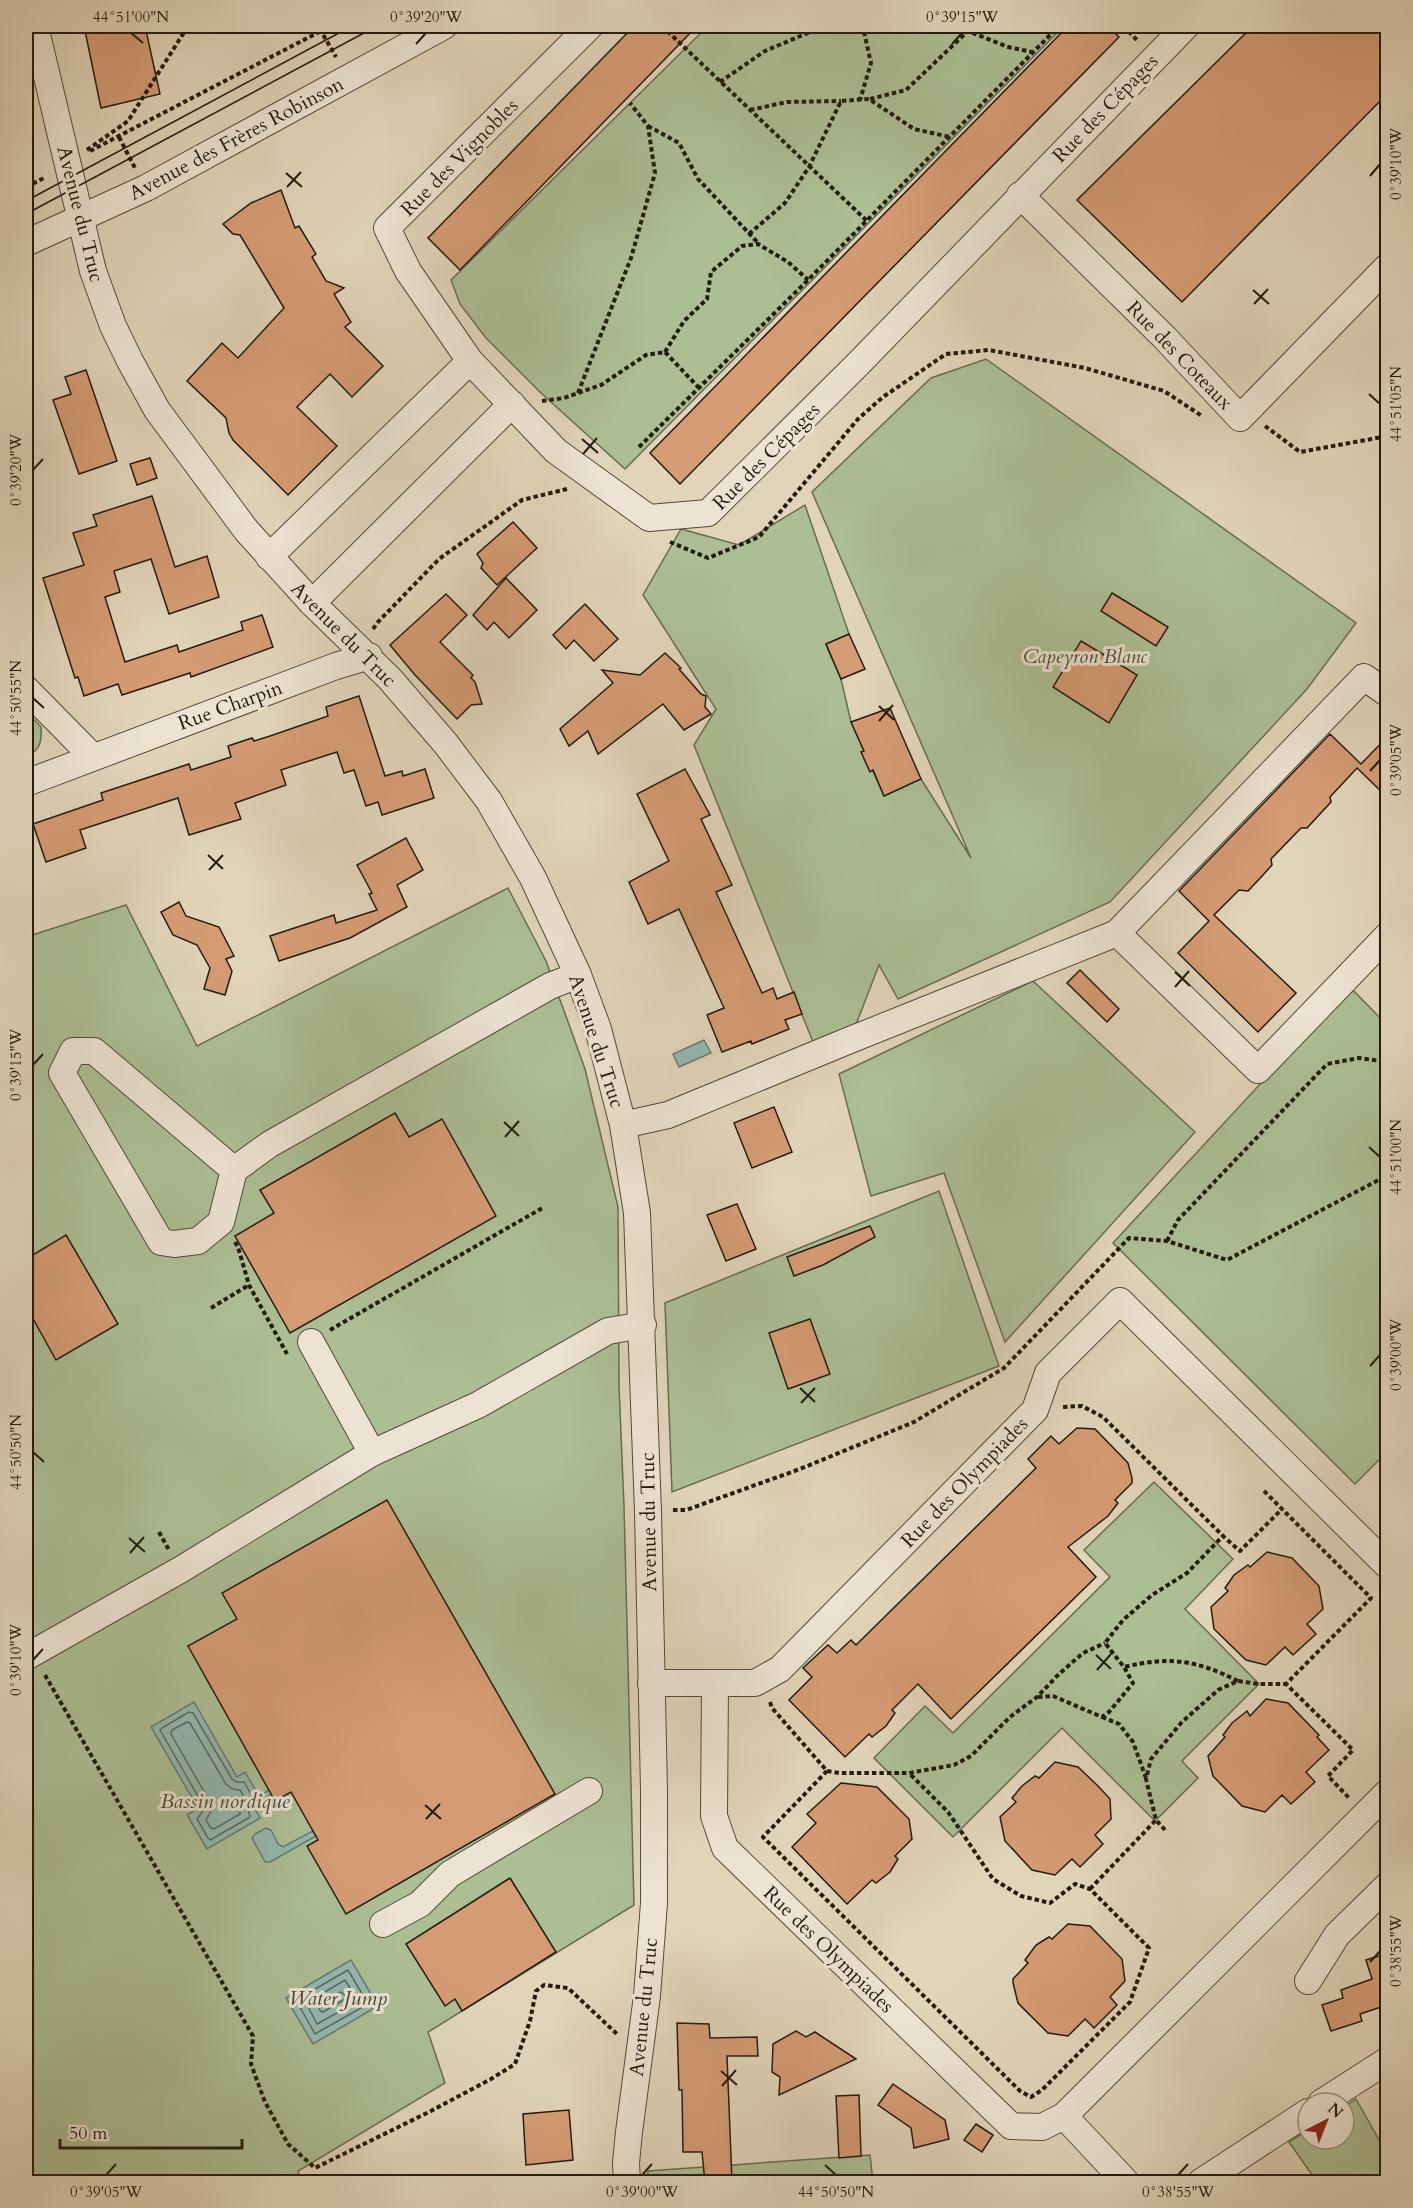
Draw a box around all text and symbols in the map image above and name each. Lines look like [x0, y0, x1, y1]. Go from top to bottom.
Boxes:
text: 44°51'00"N [93, 7, 169, 27]
text: 0°39'20"W [390, 7, 463, 27]
text: 0°39'15"W [926, 7, 999, 27]
street label: Rue des Cépages [1046, 48, 1164, 169]
street label: Avenue des Frères Robinson [124, 70, 349, 207]
street label: Rue des Vignobles [395, 93, 524, 222]
text: 0°39'10"W [1386, 127, 1406, 200]
street label: Avenue du Truc [51, 143, 110, 285]
street label: Rue des Coteaux [1121, 295, 1239, 416]
text: 44°51'05"N [1386, 366, 1406, 442]
street label: Rue des Cépages [707, 397, 826, 516]
text: 0°39'20"W [6, 433, 26, 506]
street label: Avenue du Truc [285, 576, 402, 693]
park label: Capeyron Blanc [1023, 643, 1147, 670]
text: 44°50'55"N [6, 660, 26, 736]
street label: Rue Charpin [174, 674, 287, 737]
text: 0°39'05"W [1386, 723, 1406, 796]
street label: Avenue du Truc [562, 971, 631, 1112]
text: 0°39'15"W [6, 1028, 26, 1101]
text: 44°51'00"N [1386, 1119, 1406, 1195]
text: 0°39'00"W [1386, 1318, 1406, 1391]
street label: Rue des Olympiades [895, 1411, 1034, 1554]
text: 44°50'50"N [6, 1414, 26, 1490]
street label: Avenue du Truc [634, 1452, 663, 1592]
text: 0°39'10"W [6, 1623, 26, 1696]
water label: Bassin nordique [160, 1787, 291, 1816]
street label: Rue des Olympiades [757, 1880, 900, 2019]
text: 0°38'55"W [1386, 1914, 1406, 1987]
street label: Avenue du Truc [623, 1936, 664, 2078]
water label: Water Jump [289, 1984, 387, 2013]
north arrow [1296, 2091, 1356, 2151]
text: N [1323, 2098, 1348, 2123]
scale bar [60, 2112, 242, 2150]
text: 50 m [69, 2121, 108, 2146]
text: 0°39'05"W [70, 2182, 143, 2202]
text: 0°39'00"W [606, 2182, 679, 2202]
text: 44°50'50"N [798, 2182, 874, 2202]
text: 0°38'55"W [1142, 2182, 1215, 2202]

